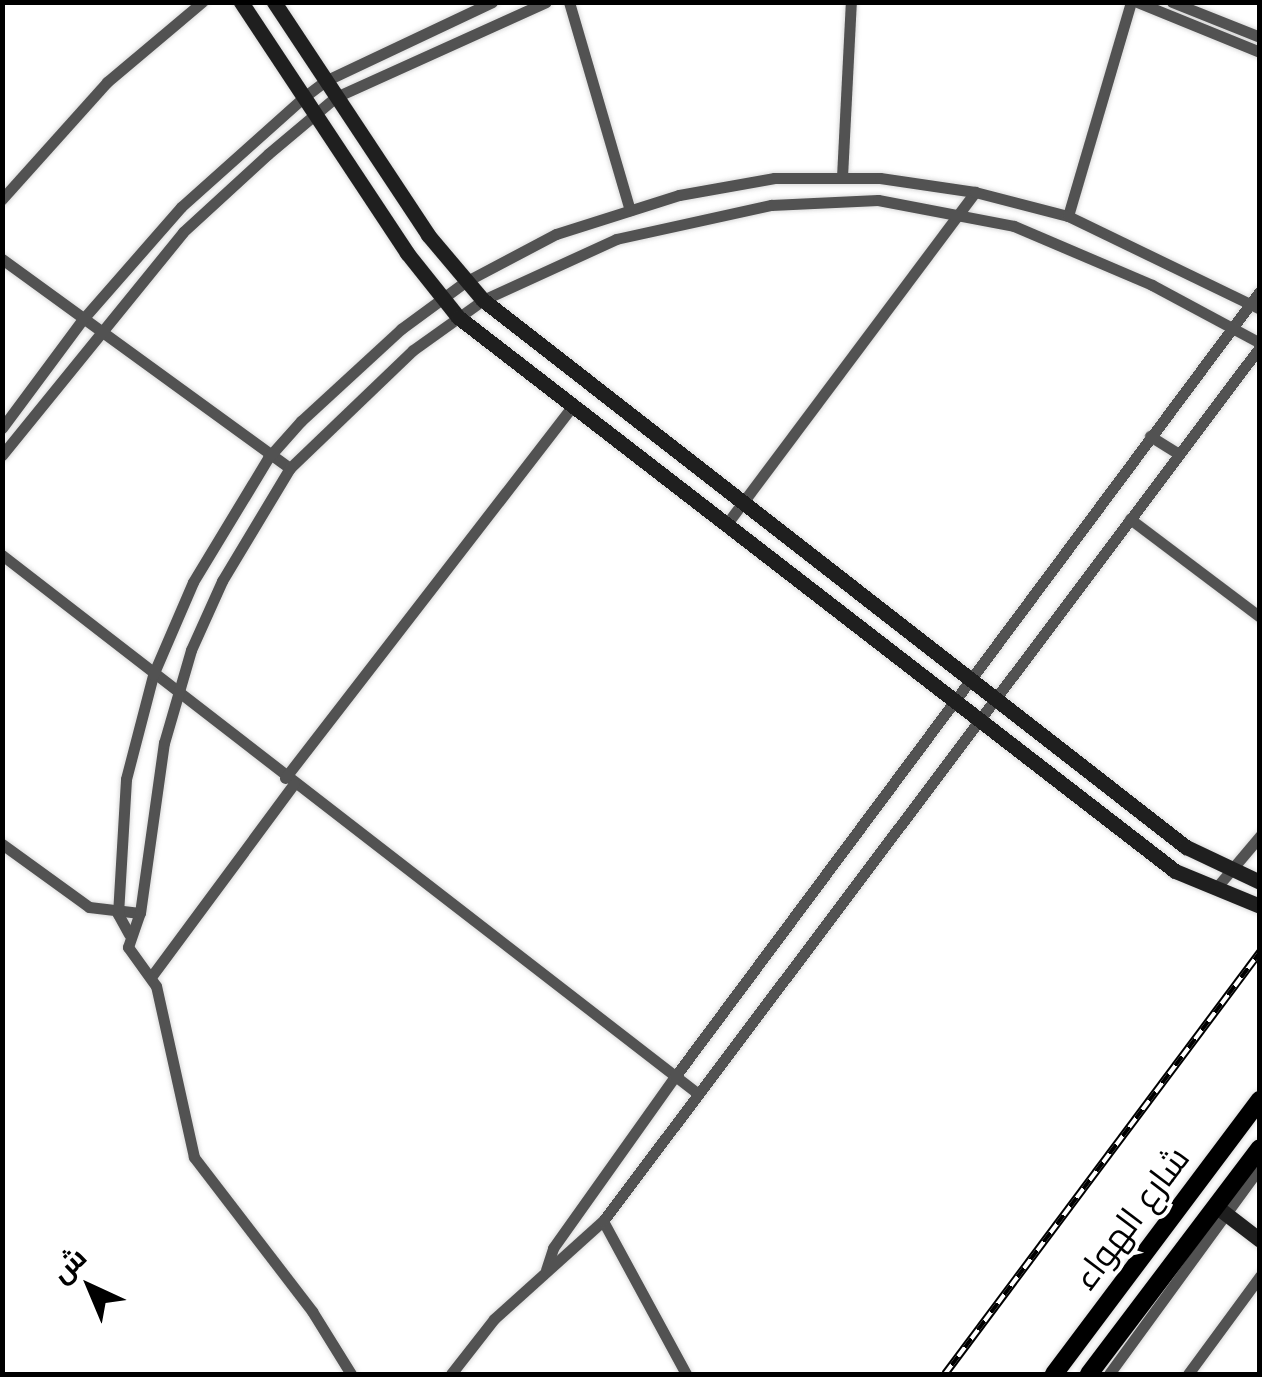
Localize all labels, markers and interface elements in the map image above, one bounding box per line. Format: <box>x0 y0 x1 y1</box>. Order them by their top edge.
street label: شارع الهواء <box>1064 1138 1198 1298</box>
north arrow <box>40 1237 140 1337</box>
text: ش <box>44 1241 93 1289</box>

